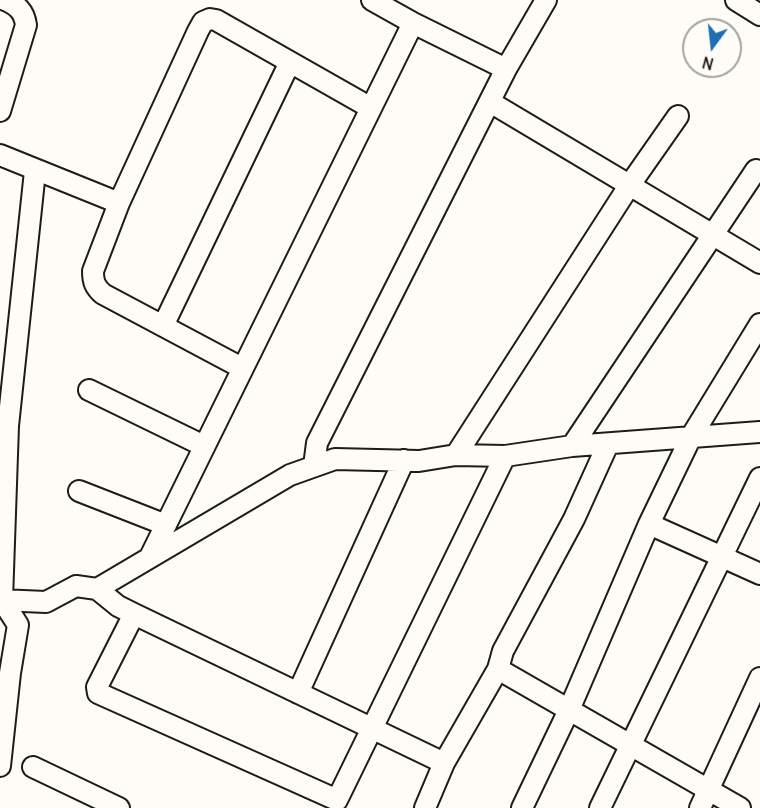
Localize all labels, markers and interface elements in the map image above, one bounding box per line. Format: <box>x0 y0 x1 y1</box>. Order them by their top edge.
north arrow <box>682 18 742 78</box>
text: N <box>700 52 716 75</box>

